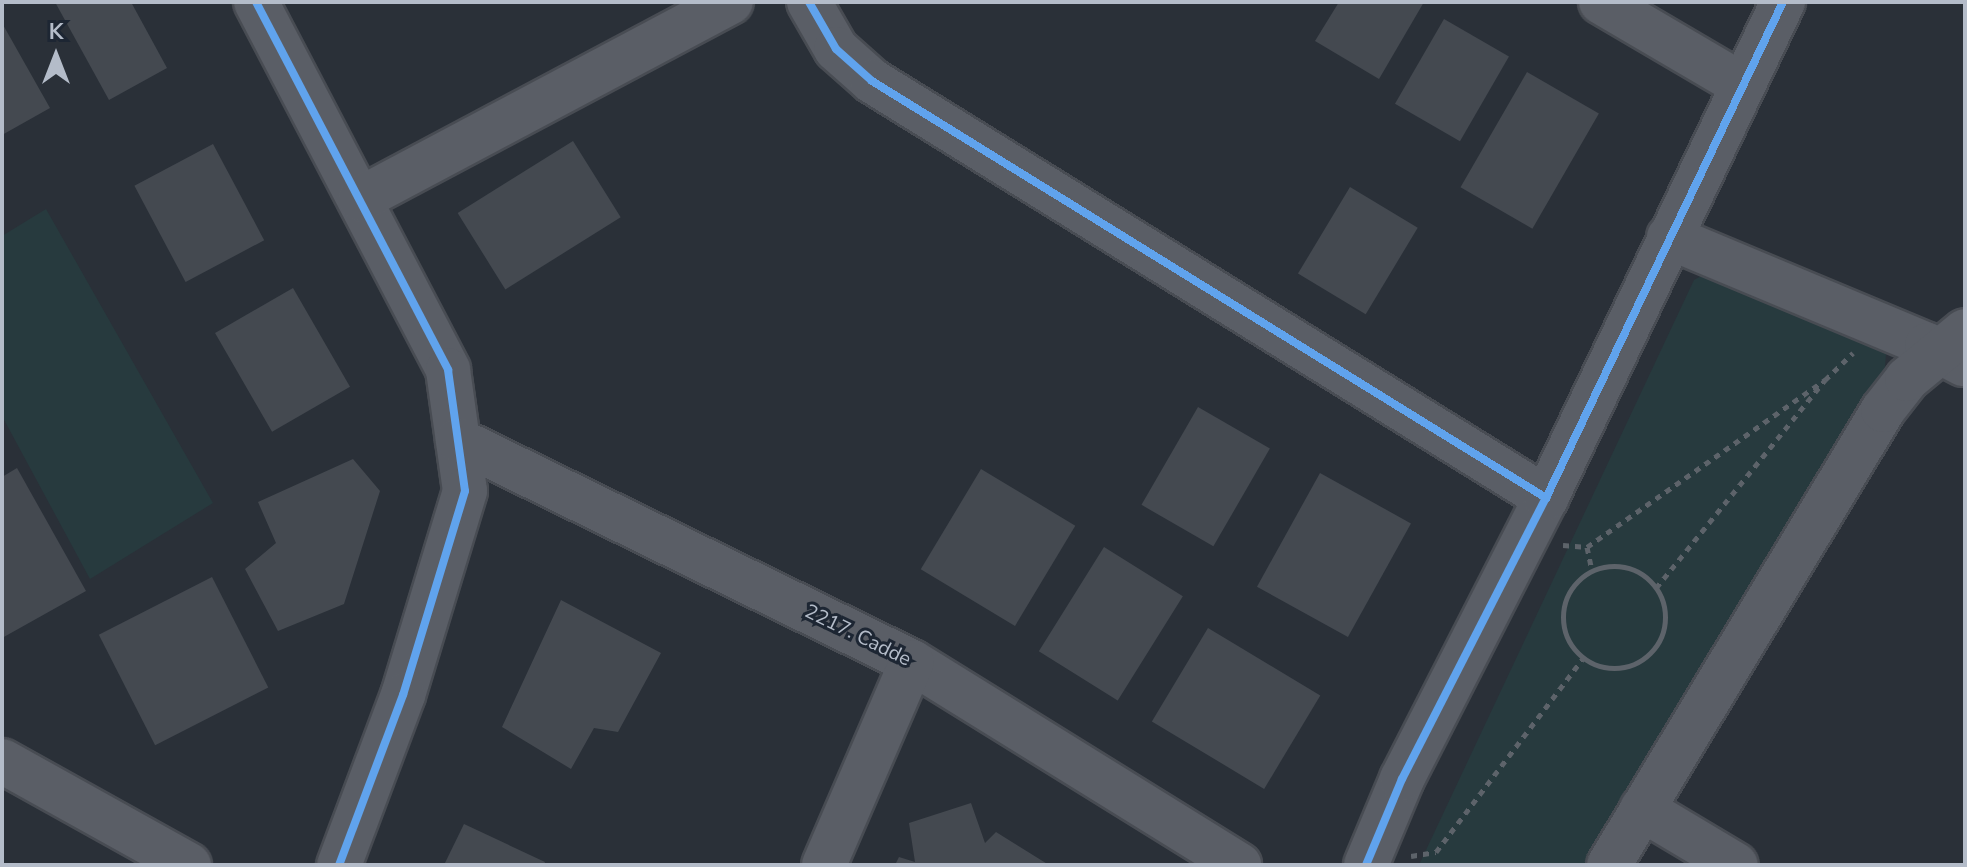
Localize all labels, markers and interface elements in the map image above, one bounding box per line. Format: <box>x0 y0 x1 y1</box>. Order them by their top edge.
north arrow <box>16 16 96 96</box>
text: K <box>49 17 63 47</box>
street label: 2217. Cadde <box>801 599 915 671</box>

